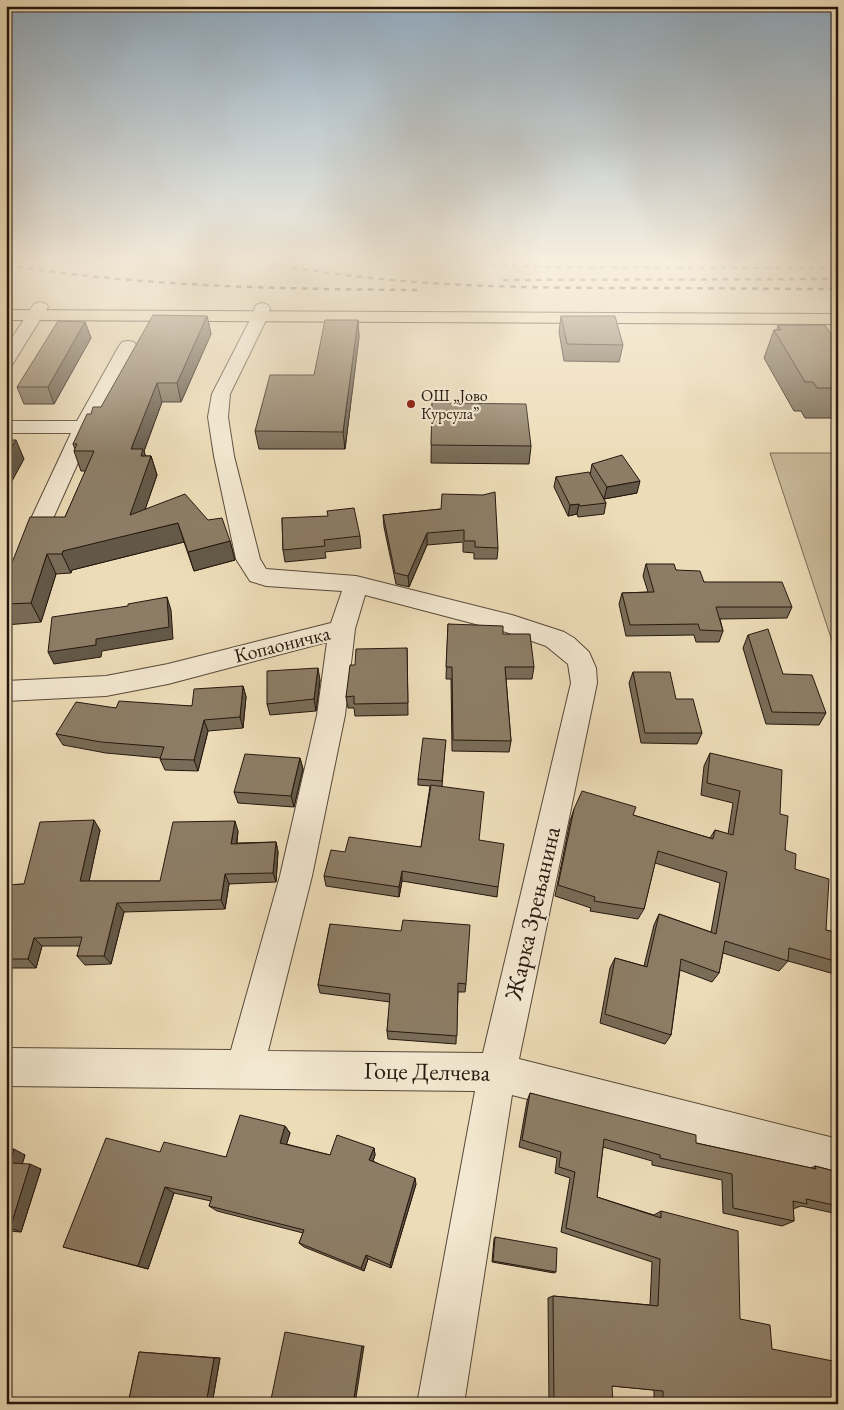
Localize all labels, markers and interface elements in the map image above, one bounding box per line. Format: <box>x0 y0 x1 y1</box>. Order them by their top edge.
place label: ОШ „Јово Курсула” <box>421 385 488 424</box>
marker: ОШ „Јово Курсула” <box>405 398 417 410</box>
street label: Копаоничка <box>231 620 333 668</box>
street label: Жарка Зрењанина <box>497 823 567 1004</box>
street label: Гоце Делчева <box>364 1054 491 1088</box>

